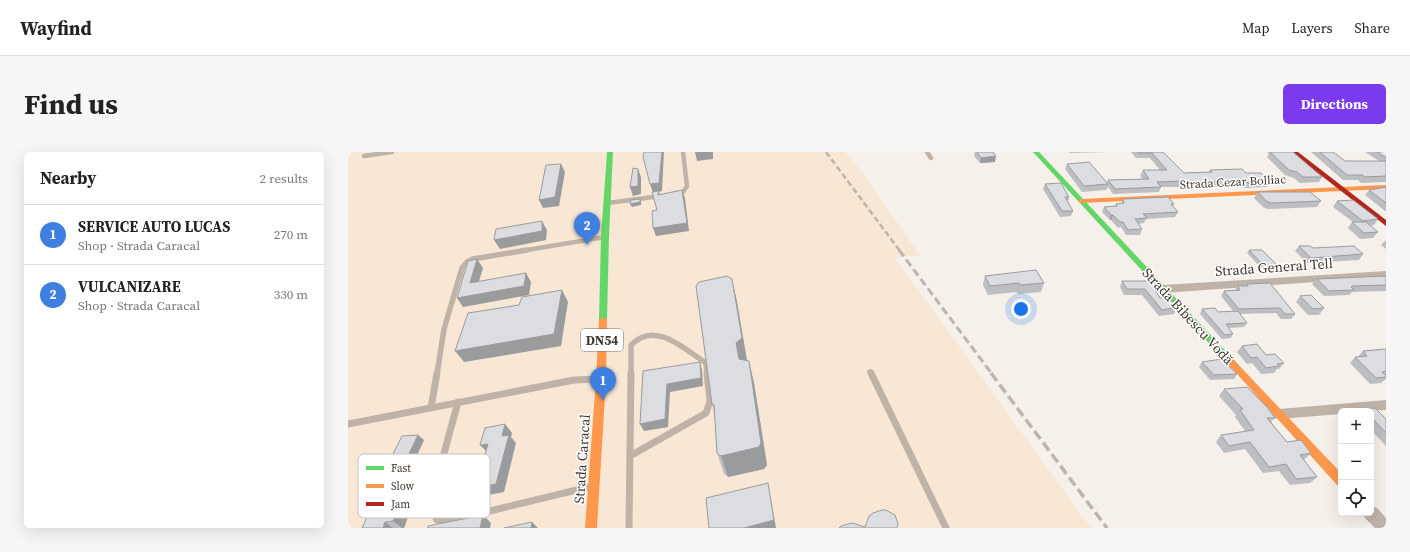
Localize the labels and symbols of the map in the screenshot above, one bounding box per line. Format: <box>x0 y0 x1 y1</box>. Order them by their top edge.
street label: Strada Cezar Bolliac <box>1179 171 1287 193</box>
pin: 2 <box>574 212 600 245</box>
street label: Strada General Tell <box>1215 253 1333 281</box>
street label: Strada Bibescu Vodă <box>1138 263 1239 369</box>
your location <box>1011 299 1031 319</box>
road number: DN54 <box>581 329 623 351</box>
pin: 1 <box>590 367 616 400</box>
street label: Strada Caracal <box>569 414 595 504</box>
legend <box>358 454 490 518</box>
text: Fast <box>391 461 411 476</box>
text: Slow <box>391 479 415 494</box>
text: Jam <box>390 497 410 512</box>

